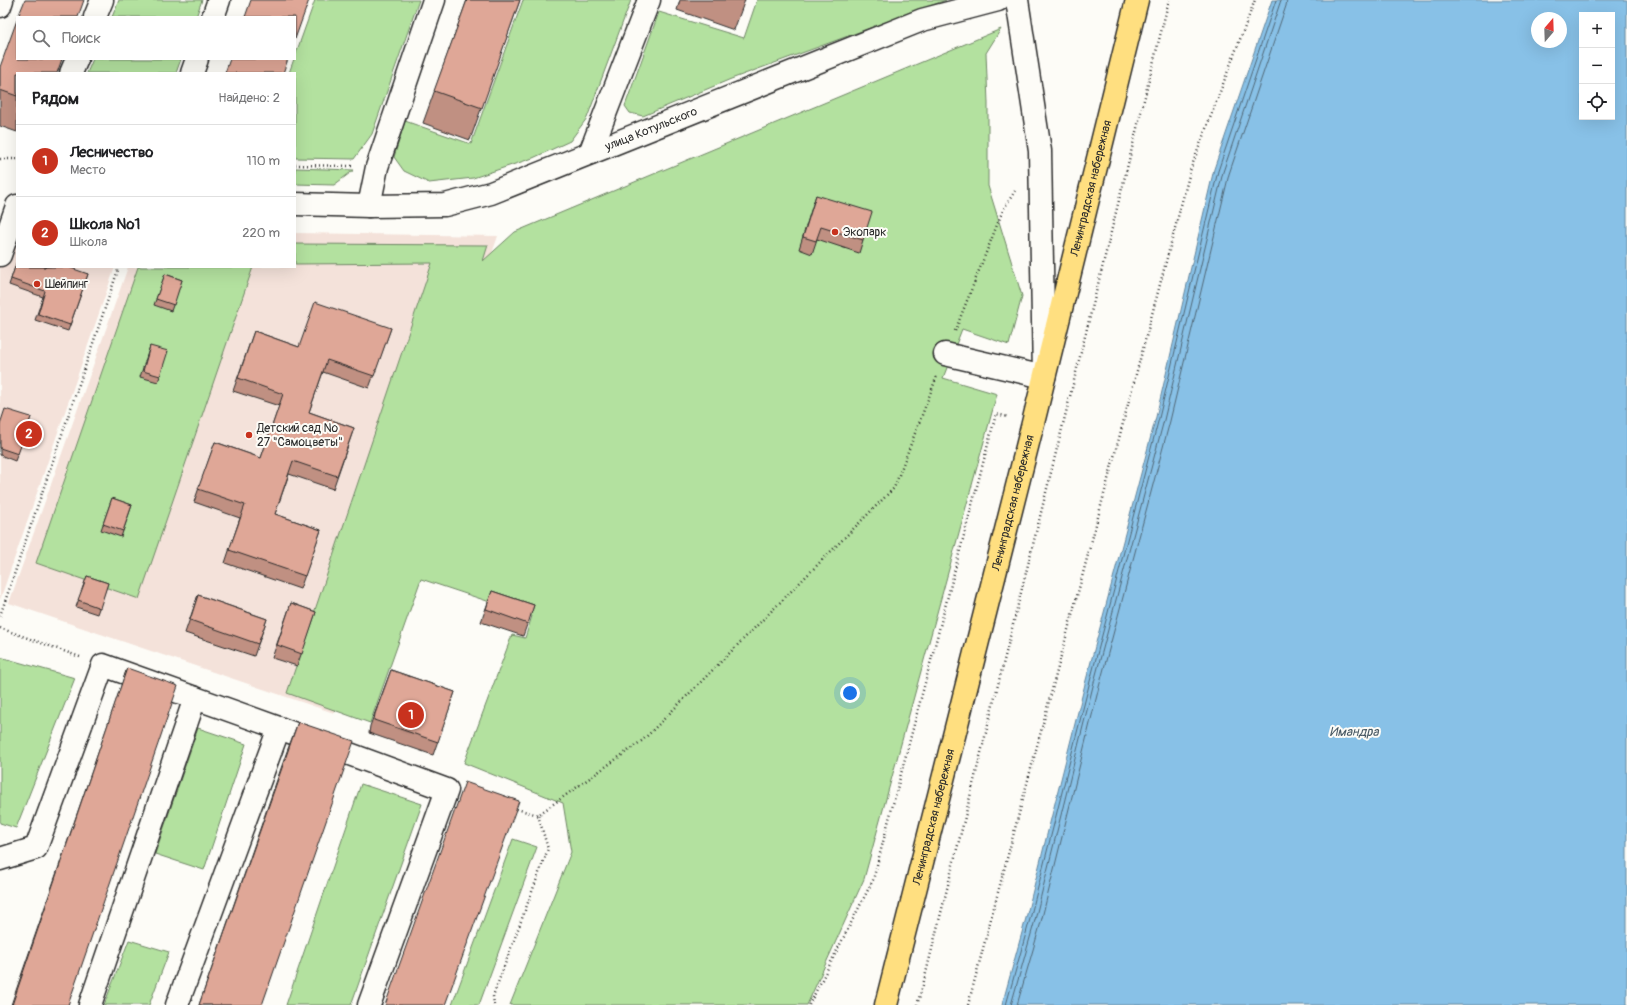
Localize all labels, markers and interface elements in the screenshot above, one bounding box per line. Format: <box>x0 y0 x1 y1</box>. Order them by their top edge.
north arrow <box>1531 12 1567 48</box>
map controls <box>1579 12 1615 120</box>
button: + <box>1579 12 1615 48</box>
search box <box>16 16 296 60</box>
icon: search <box>30 27 52 49</box>
text: Поиск <box>62 29 101 48</box>
button: − <box>1579 48 1615 84</box>
button: locate <box>1579 84 1615 120</box>
text: Рядом <box>32 88 79 109</box>
text: Найдено: 2 <box>218 90 280 106</box>
street label: улица Котульского <box>602 103 700 154</box>
street label: Ленинградская набережная <box>1067 118 1115 259</box>
text: Лесничество <box>70 143 153 162</box>
text: 1 <box>42 153 48 169</box>
text: 110 m <box>247 153 280 169</box>
text: Место <box>70 162 106 178</box>
text: Школа №1 <box>70 215 140 234</box>
text: 2 <box>41 225 49 241</box>
text: 220 m <box>242 225 280 241</box>
place label: Экопарк <box>843 225 886 240</box>
marker: Экопарк <box>830 227 840 237</box>
text: Школа <box>70 234 107 250</box>
place label: Шейпинг <box>45 277 88 292</box>
marker: Шейпинг <box>32 279 42 289</box>
pin: 2 <box>16 419 42 449</box>
place label: Детский сад № 27 "Самоцветы" <box>256 421 343 450</box>
marker: Детский сад № 27 "Самоцветы" <box>244 430 254 440</box>
street label: Ленинградская набережная <box>988 433 1037 573</box>
your location <box>840 683 860 703</box>
pin: 1 <box>398 700 424 730</box>
water label: Имандра <box>1330 724 1379 740</box>
street label: Ленинградская набережная <box>909 747 958 887</box>

